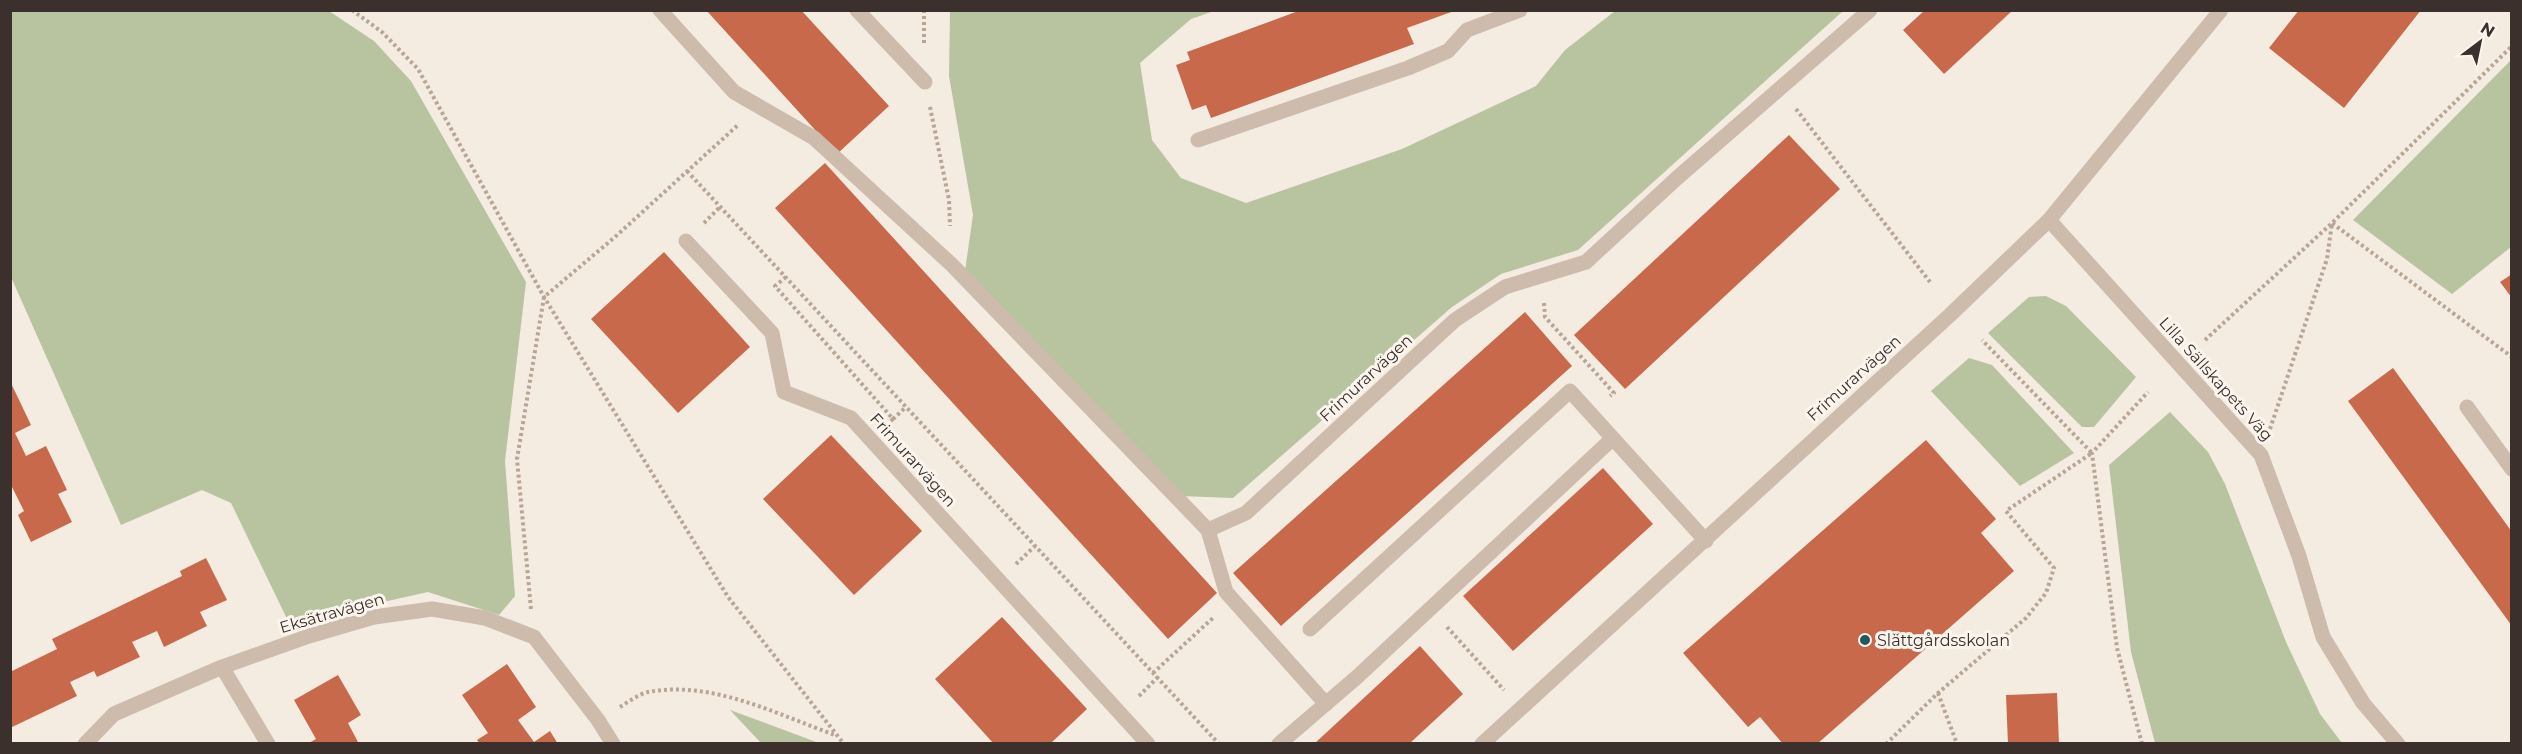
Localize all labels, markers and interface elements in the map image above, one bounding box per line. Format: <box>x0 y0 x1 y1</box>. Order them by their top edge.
north arrow <box>2450 12 2510 72</box>
text: N <box>2477 18 2498 41</box>
street label: Lilla Sällskapets Väg <box>2155 313 2277 445</box>
street label: Frimurarvägen <box>1316 330 1416 426</box>
street label: Frimurarvägen <box>1803 331 1905 425</box>
street label: Frimurarvägen <box>866 409 960 511</box>
street label: Eksätravägen <box>277 589 387 637</box>
place label: Slättgårdsskolan <box>1877 631 2010 650</box>
marker: Slättgårdsskolan <box>1858 633 1872 647</box>

